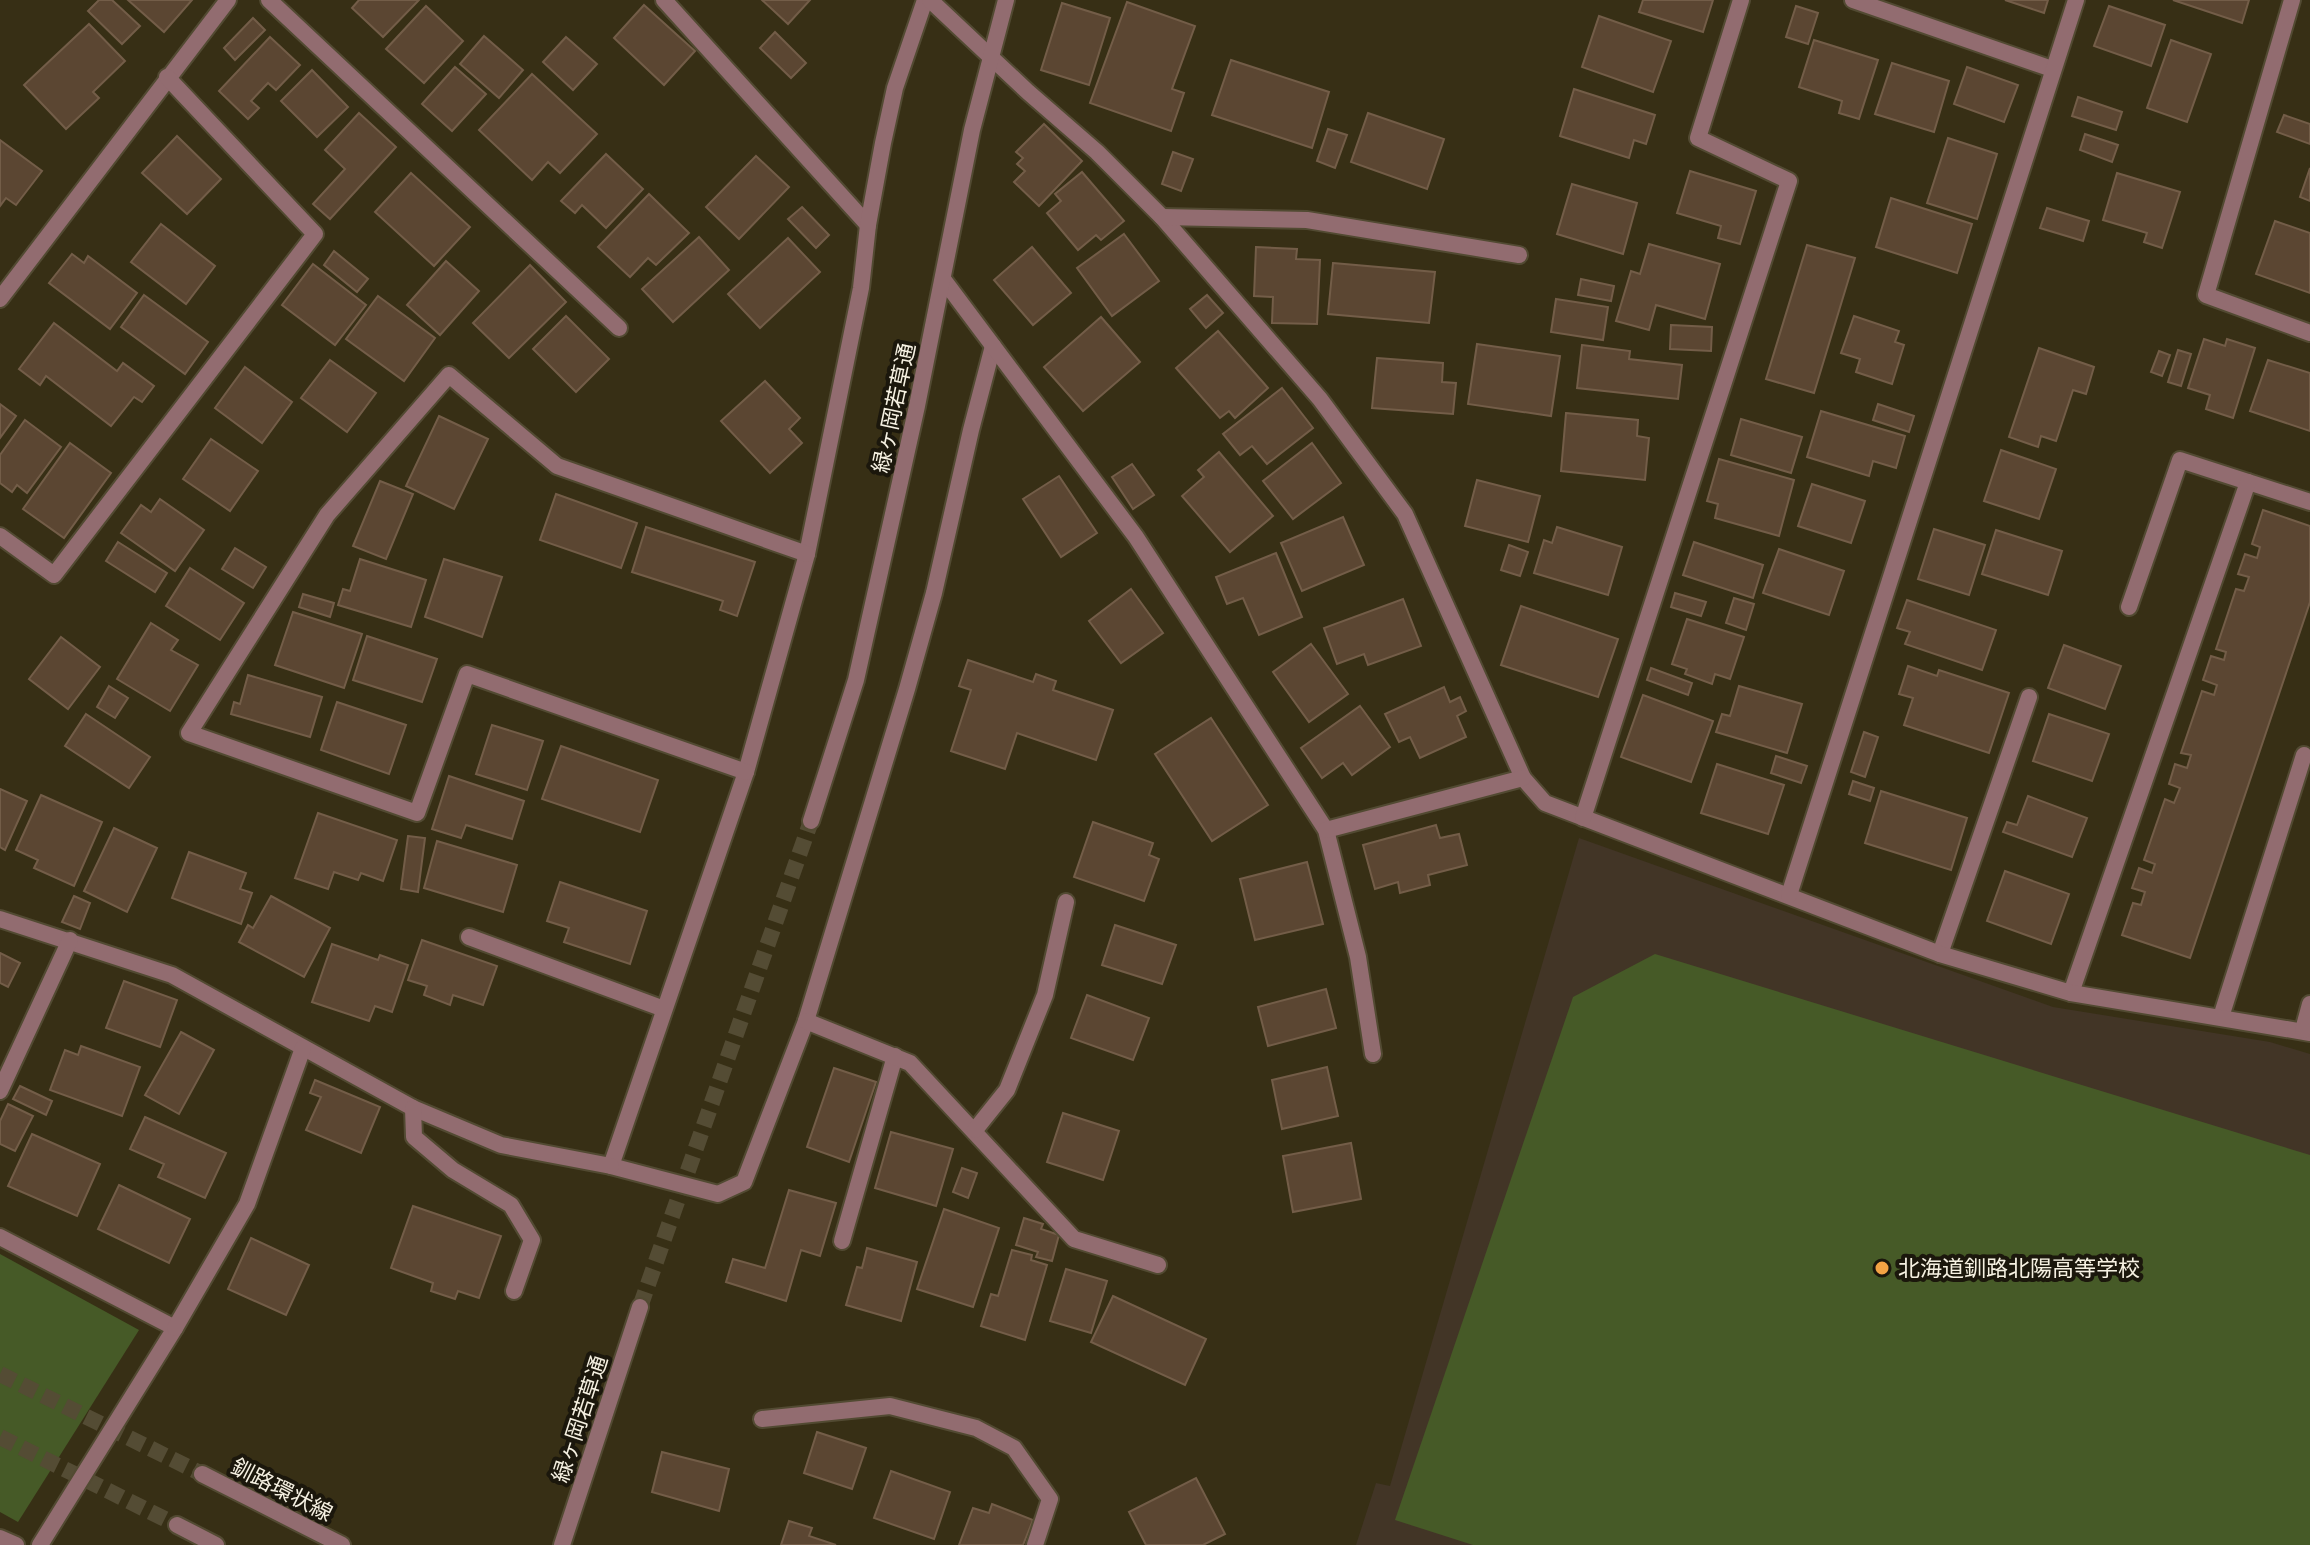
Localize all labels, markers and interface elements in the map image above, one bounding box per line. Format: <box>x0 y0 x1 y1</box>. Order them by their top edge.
street label: 緑ヶ岡若草通 <box>868 341 920 475</box>
place label: 北海道釧路北陽高等学校 <box>1898 1256 2140 1281</box>
marker: 北海道釧路北陽高等学校 <box>1873 1259 1891 1277</box>
street label: 緑ヶ岡若草通 <box>548 1352 612 1486</box>
street label: 釧路環状線 <box>227 1454 337 1526</box>

